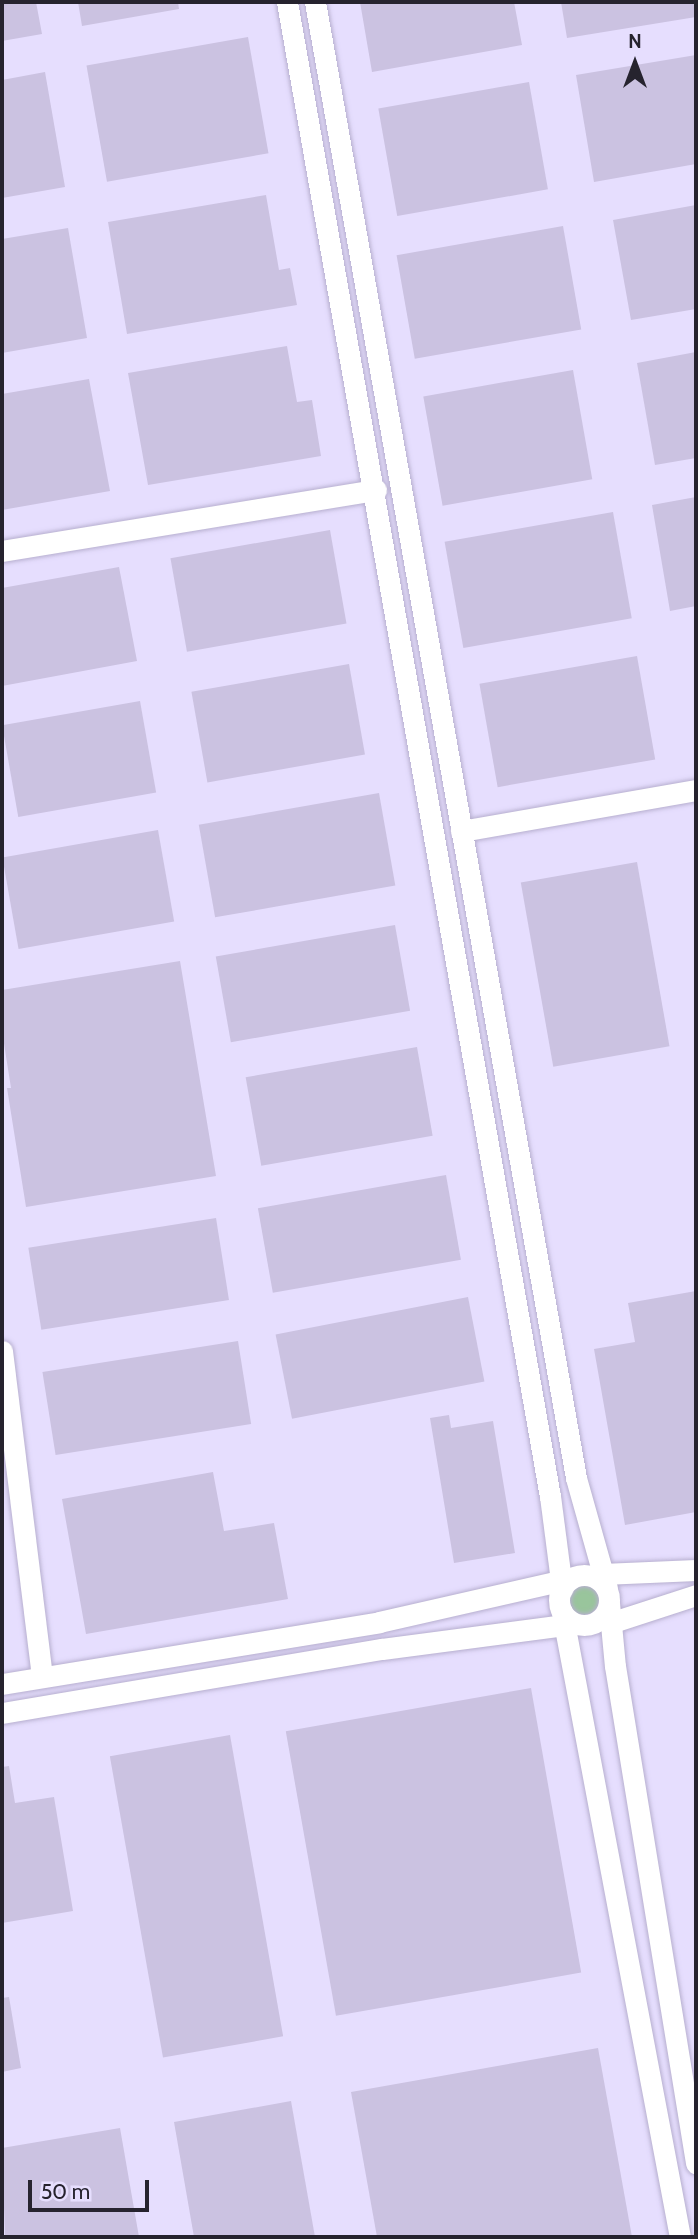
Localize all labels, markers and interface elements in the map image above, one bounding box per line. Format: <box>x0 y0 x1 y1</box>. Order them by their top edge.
north arrow <box>600 28 670 98</box>
text: N <box>628 30 642 53</box>
scale bar <box>32 2166 152 2210</box>
text: 50 m <box>41 2179 90 2204</box>

